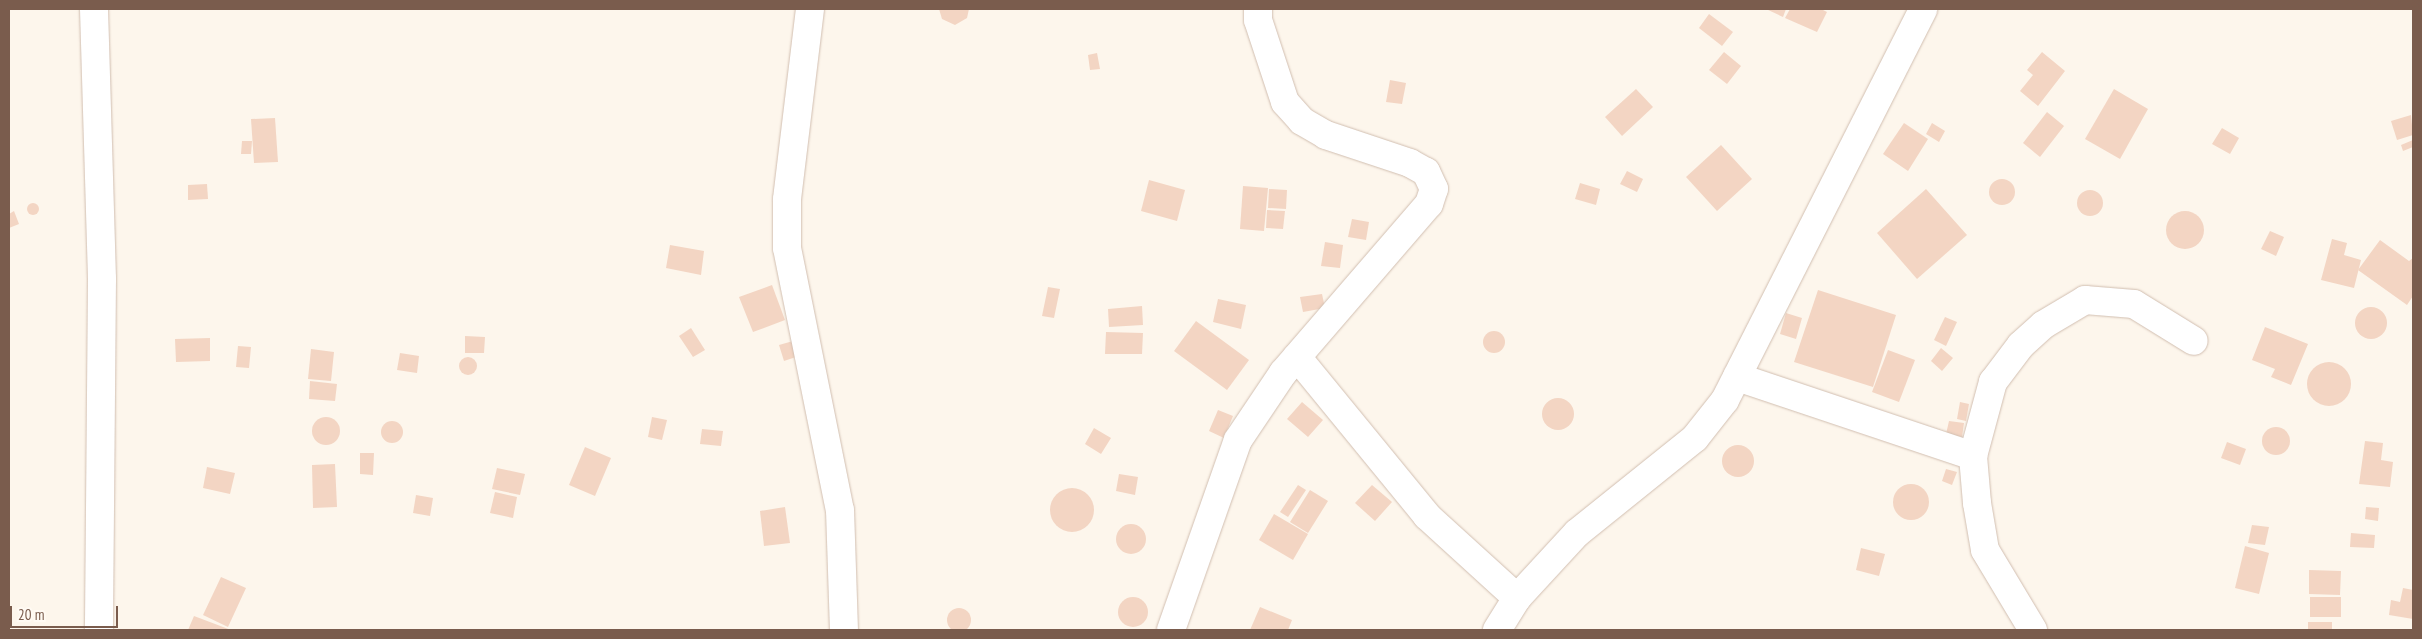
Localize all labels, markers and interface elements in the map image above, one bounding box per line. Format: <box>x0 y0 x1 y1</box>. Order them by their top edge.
scale bar <box>12 596 120 628</box>
text: 20 m <box>18 605 44 624</box>

